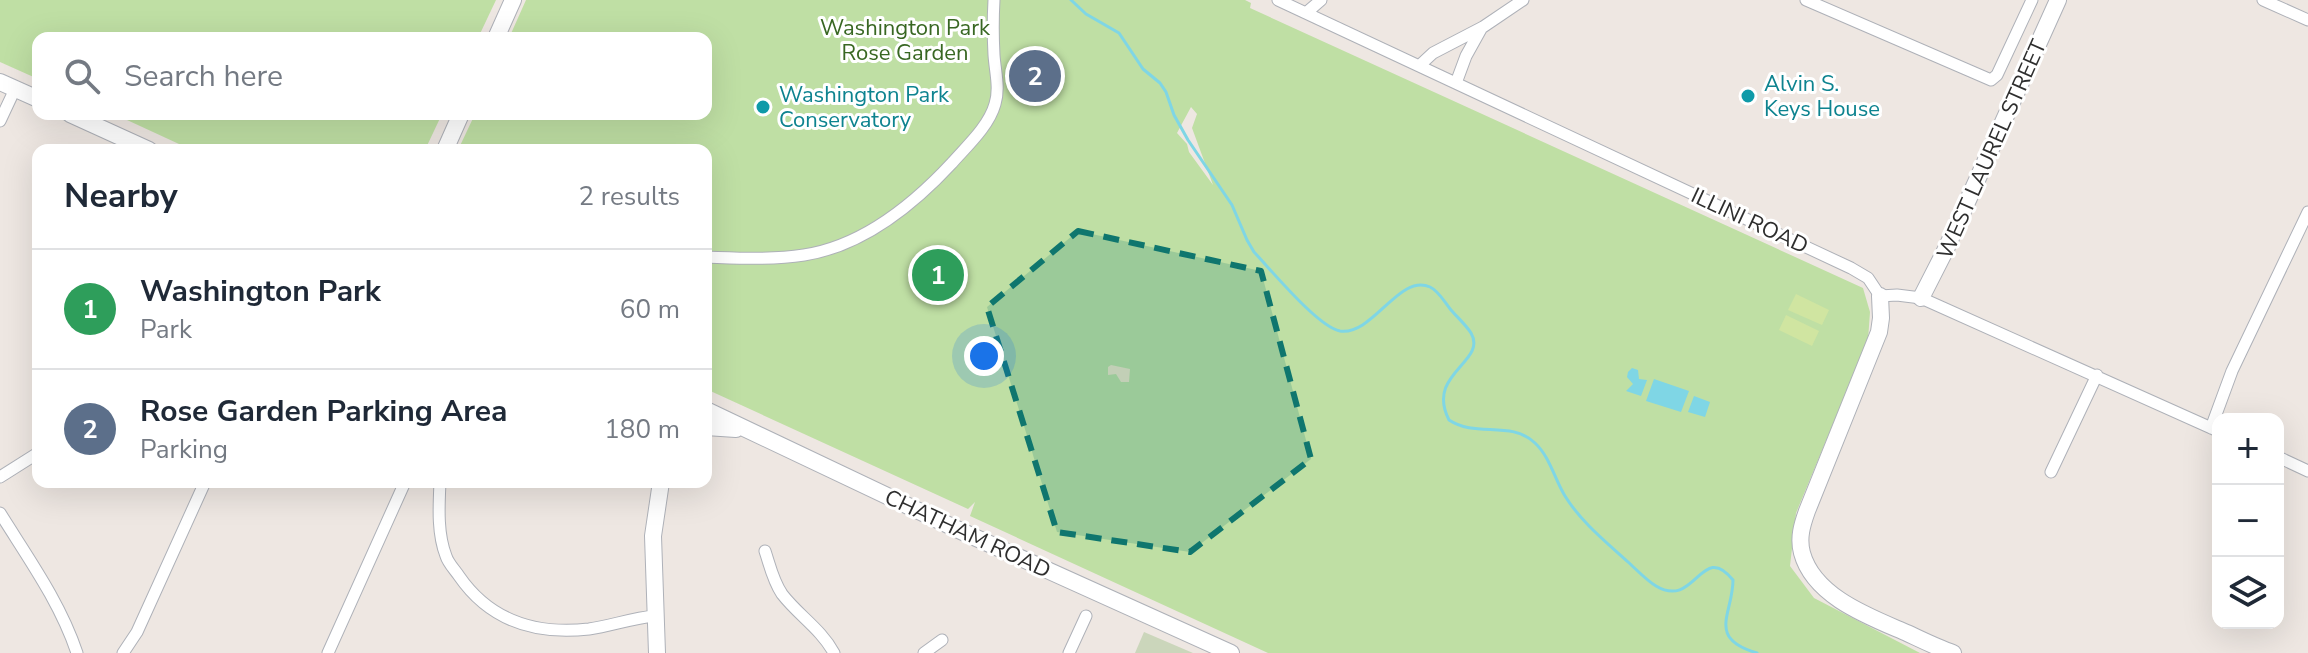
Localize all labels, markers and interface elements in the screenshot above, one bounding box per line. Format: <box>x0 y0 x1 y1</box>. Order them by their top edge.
park label: Washington Park Rose Garden <box>820 13 991 68</box>
search box <box>32 32 712 120</box>
street label: WEST LAUREL STREET <box>1930 34 2054 264</box>
pin: 2 <box>1009 46 1061 106</box>
icon: search <box>60 54 104 98</box>
text: Search here <box>124 56 283 97</box>
place label: Alvin S. Keys House <box>1764 69 1880 124</box>
place label: Washington Park Conservatory <box>779 80 950 135</box>
marker: Alvin S. Keys House <box>1739 87 1757 105</box>
marker: Washington Park Conservatory <box>754 98 772 116</box>
text: Nearby <box>64 173 178 219</box>
text: 2 results <box>579 179 680 214</box>
street label: ILLINI ROAD <box>1686 181 1813 261</box>
pin: 1 <box>912 245 964 305</box>
text: Washington Park <box>140 271 381 312</box>
text: 1 <box>82 292 98 327</box>
text: 60 m <box>620 292 680 327</box>
text: Park <box>140 312 192 347</box>
your location <box>964 336 1004 376</box>
text: Rose Garden Parking Area <box>140 391 507 432</box>
text: 2 <box>82 412 98 447</box>
text: 180 m <box>604 412 680 447</box>
map controls <box>2212 413 2284 629</box>
button: + <box>2212 413 2284 485</box>
text: Parking <box>140 432 228 467</box>
street label: CHATHAM ROAD <box>880 482 1055 586</box>
button: − <box>2212 485 2284 557</box>
button: layers <box>2212 557 2284 629</box>

